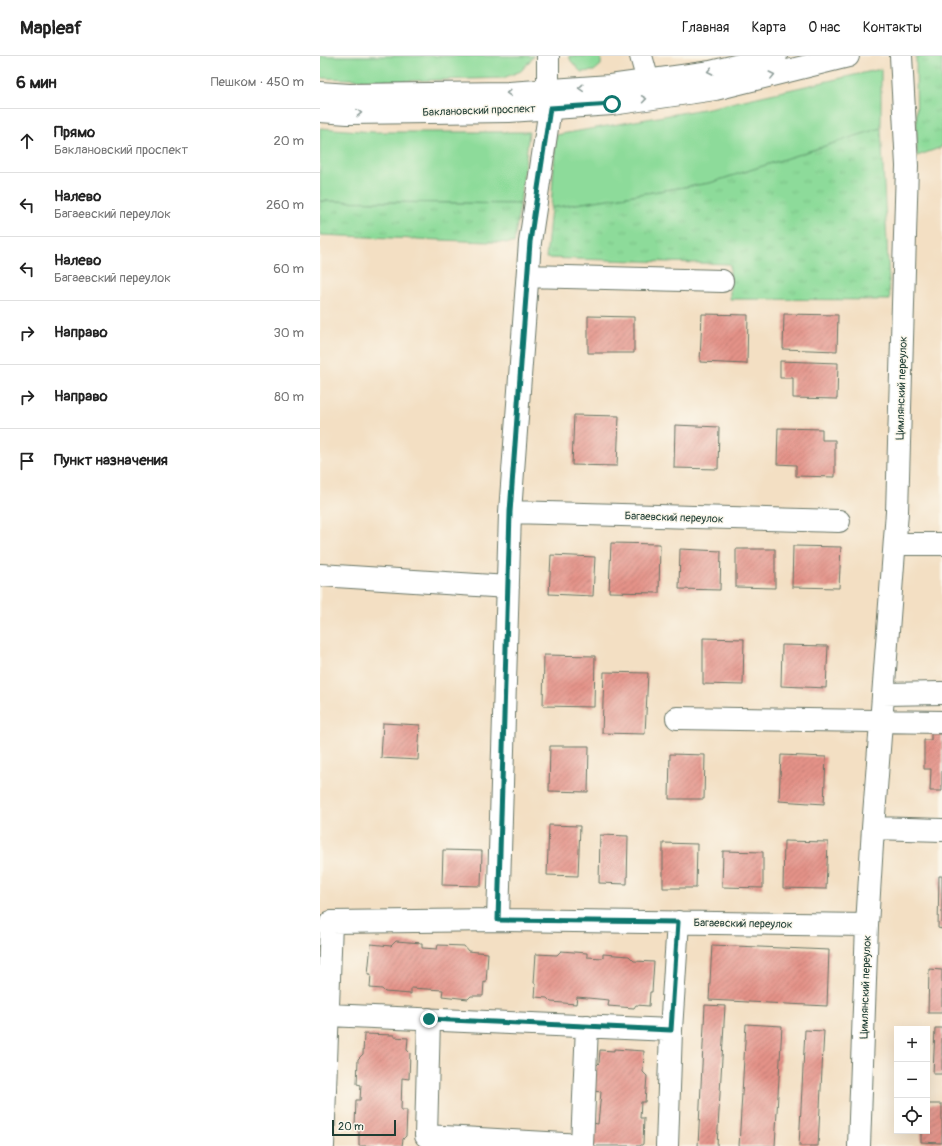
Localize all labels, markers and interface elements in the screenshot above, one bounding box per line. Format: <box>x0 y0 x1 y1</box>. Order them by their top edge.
text: Mapleaf <box>20 16 82 40</box>
text: Главная <box>682 19 729 36</box>
text: Карта <box>751 19 786 36</box>
text: О нас <box>808 19 841 36</box>
text: Контакты <box>863 19 922 36</box>
one-way arrow <box>707 67 713 75</box>
text: 6 мин <box>16 72 57 93</box>
one-way arrow <box>769 72 775 80</box>
text: Пешком · 450 m <box>211 74 304 90</box>
one-way arrow <box>578 83 584 92</box>
one-way arrow <box>506 88 512 97</box>
route start <box>603 95 621 113</box>
one-way arrow <box>641 95 647 104</box>
street label: Баклановский проспект <box>422 102 536 119</box>
one-way arrow <box>356 109 362 117</box>
text: Прямо <box>54 123 95 142</box>
icon: ahead <box>16 130 38 152</box>
text: 20 m <box>273 133 304 149</box>
text: Баклановский проспект <box>54 142 188 158</box>
text: Налево <box>54 187 101 206</box>
icon: left <box>16 194 38 216</box>
text: 260 m <box>266 197 304 213</box>
text: Багаевский переулок <box>54 206 171 222</box>
text: Налево <box>54 251 101 270</box>
icon: left <box>16 258 38 280</box>
text: 60 m <box>273 261 304 277</box>
text: Багаевский переулок <box>54 270 171 286</box>
icon: right <box>16 322 38 344</box>
text: Направо <box>54 323 108 342</box>
text: 30 m <box>274 325 304 341</box>
street label: Цимлянский переулок <box>893 336 910 440</box>
icon: right <box>16 386 38 408</box>
text: Направо <box>54 387 108 406</box>
text: 80 m <box>274 389 304 405</box>
icon: arrive <box>16 450 38 472</box>
text: Пункт назначения <box>54 451 168 470</box>
street label: Багаевский переулок <box>624 509 724 526</box>
street label: Багаевский переулок <box>693 916 793 931</box>
street label: Цимлянский переулок <box>857 935 874 1039</box>
route end <box>420 1010 438 1028</box>
map controls <box>894 1026 930 1134</box>
button: + <box>894 1026 930 1062</box>
button: − <box>894 1062 930 1098</box>
button: locate <box>894 1098 930 1134</box>
scale bar <box>332 1118 396 1137</box>
text: 20 m <box>338 1120 364 1133</box>

